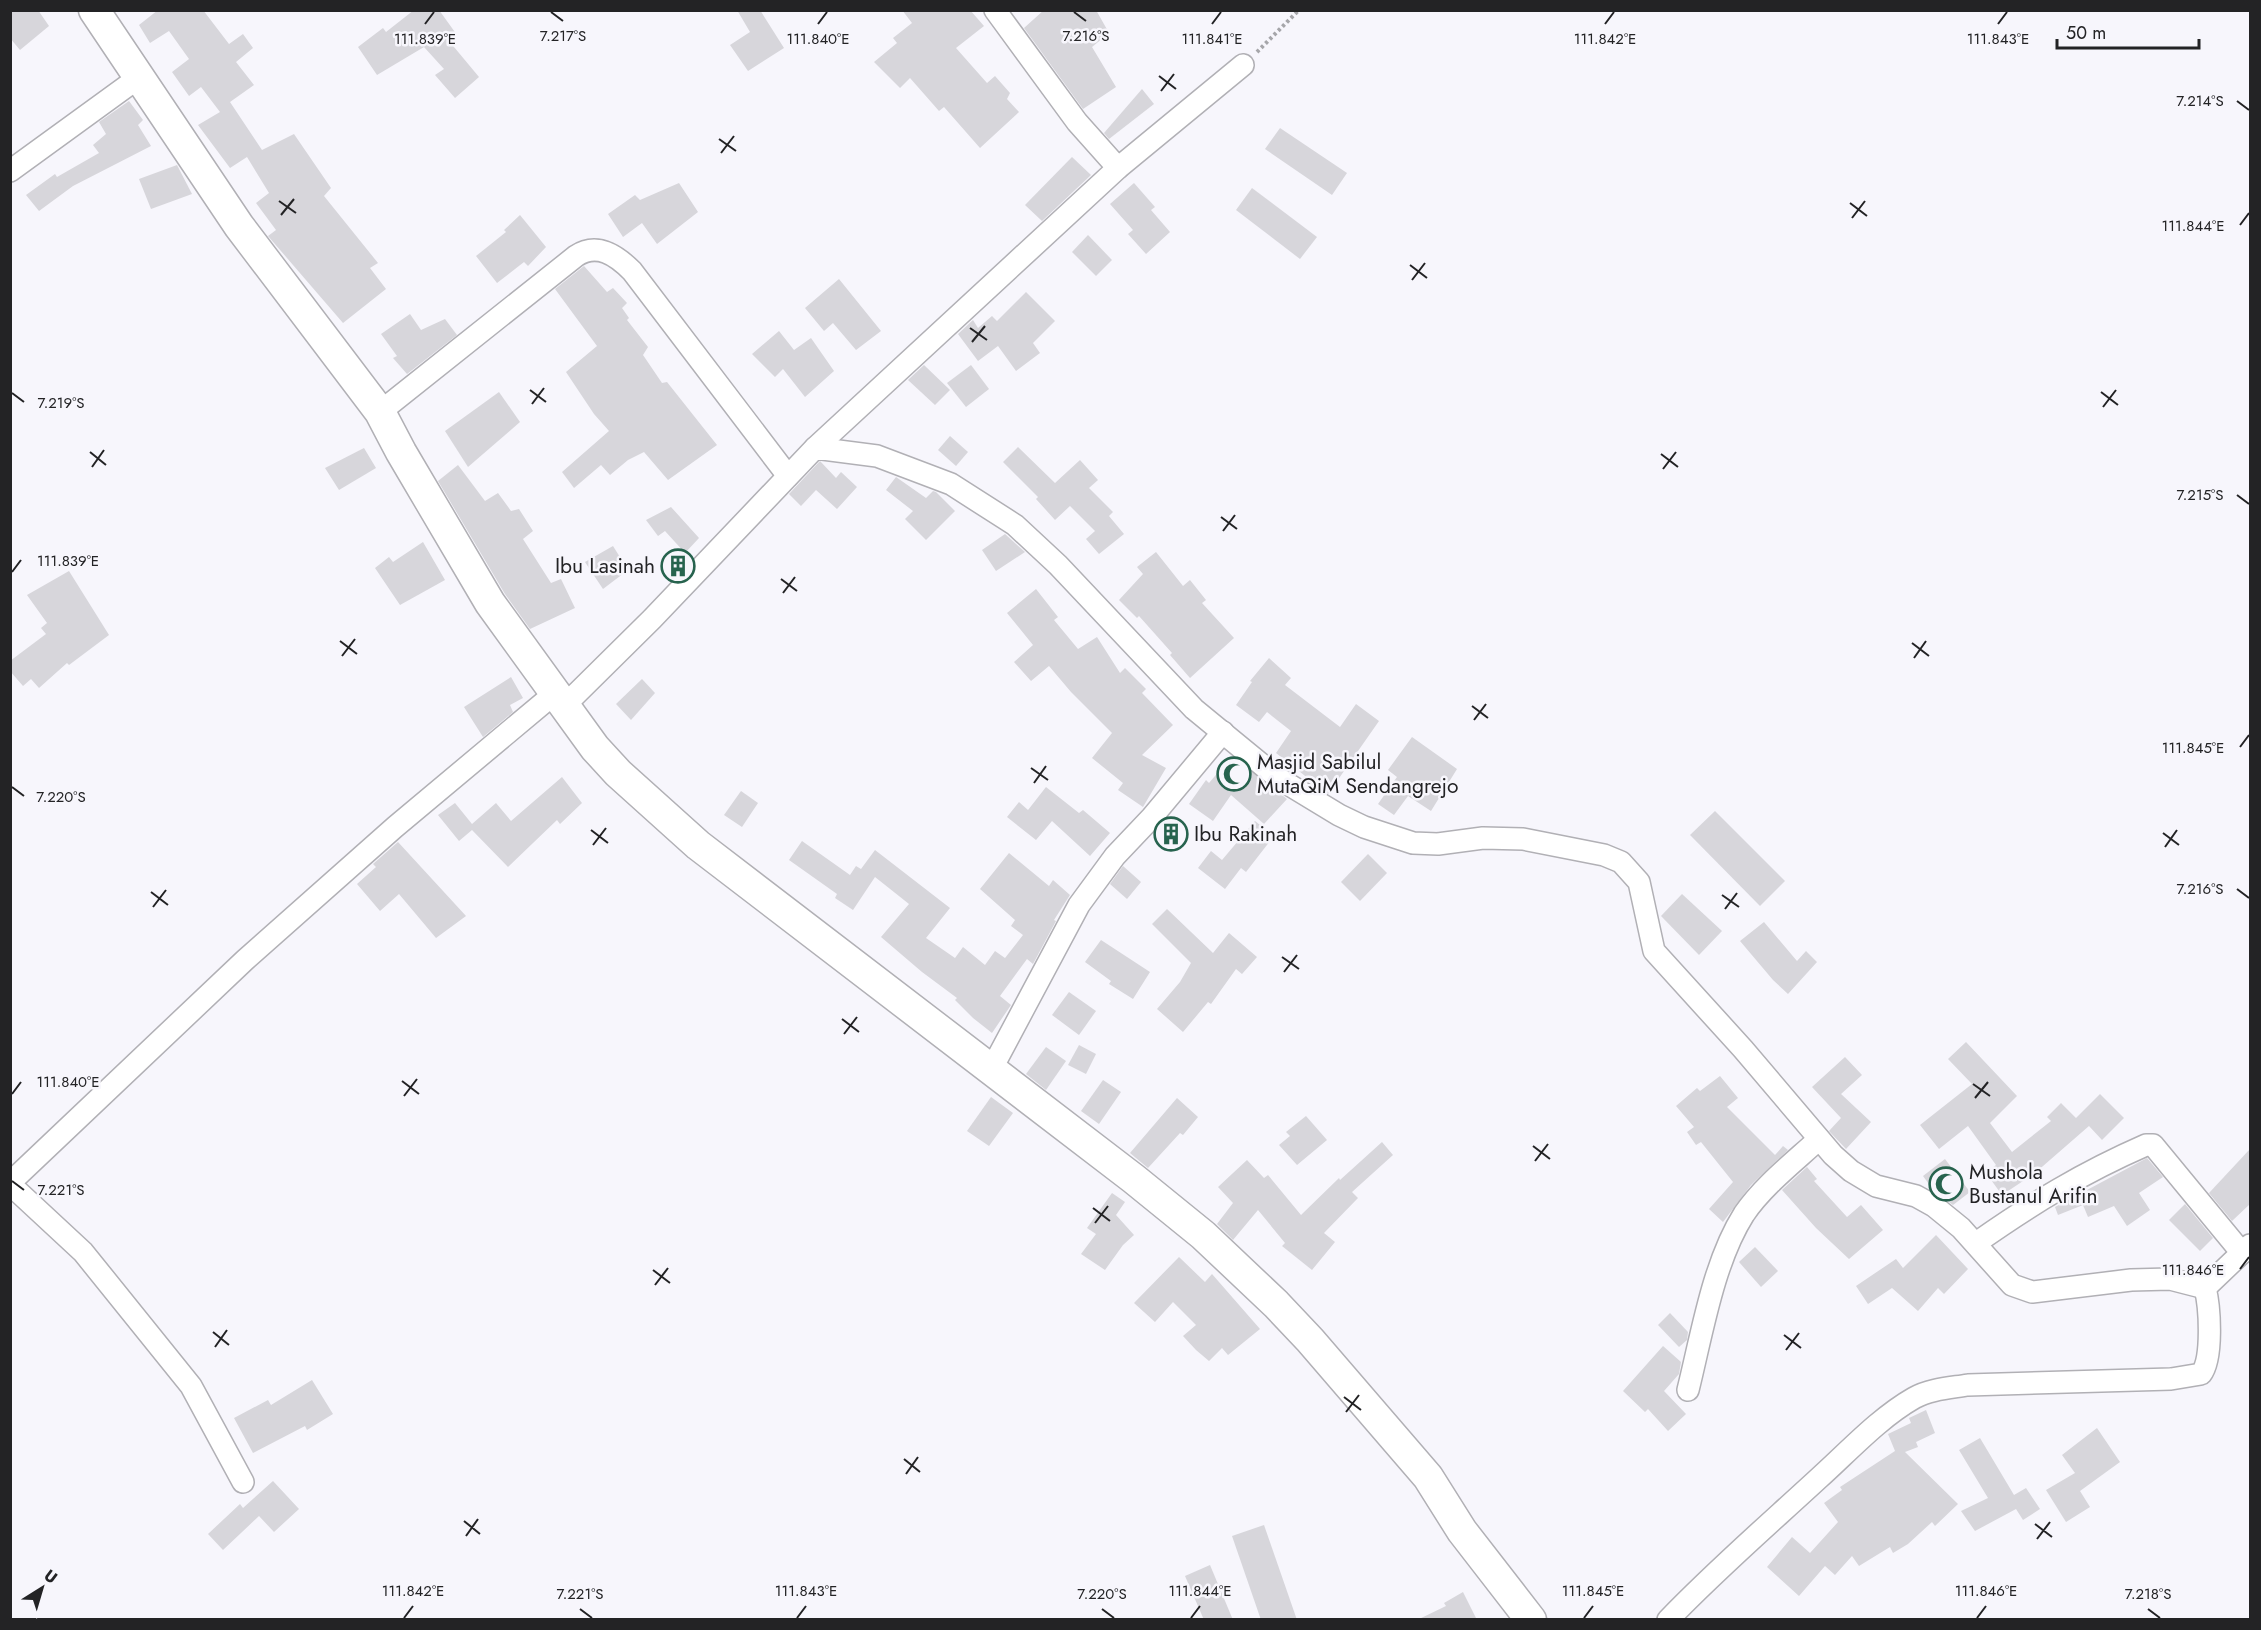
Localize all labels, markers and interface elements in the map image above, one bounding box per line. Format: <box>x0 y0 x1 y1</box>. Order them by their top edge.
scale bar <box>2057 12 2200 50</box>
text: 50 m <box>2066 20 2106 46</box>
text: 7.217°S <box>540 25 586 47</box>
text: 7.216°S <box>1062 25 1110 47</box>
text: 111.839°E <box>394 28 456 50</box>
text: 111.840°E <box>786 28 850 50</box>
text: 111.841°E <box>1182 28 1242 50</box>
text: 111.842°E <box>1574 28 1636 50</box>
text: 111.843°E <box>1967 28 2029 50</box>
text: 7.214°S <box>2176 90 2224 112</box>
text: 111.844°E <box>2162 215 2224 237</box>
text: 7.219°S <box>37 392 85 414</box>
text: 7.215°S <box>2176 484 2224 506</box>
building icon: Ibu Lasinah <box>660 548 696 584</box>
text: 111.839°E <box>37 550 99 572</box>
place label: Ibu Lasinah <box>555 551 655 581</box>
text: 111.845°E <box>2162 737 2224 759</box>
place label: Masjid Sabilul MutaQiM Sendangrejo <box>1257 747 1458 801</box>
mosque icon: Masjid Sabilul MutaQiM Sendangrejo <box>1216 756 1252 792</box>
text: 7.220°S <box>36 786 86 808</box>
building icon: Ibu Rakinah <box>1153 816 1189 852</box>
place label: Ibu Rakinah <box>1194 819 1297 849</box>
text: 7.216°S <box>2176 878 2224 900</box>
text: 111.840°E <box>36 1071 100 1093</box>
place label: Mushola Bustanul Arifin <box>1969 1157 2098 1211</box>
mosque icon: Mushola Bustanul Arifin <box>1928 1166 1964 1202</box>
text: 7.221°S <box>37 1179 85 1201</box>
text: 111.846°E <box>2162 1259 2224 1281</box>
north arrow <box>12 1558 72 1618</box>
text: U <box>39 1564 62 1589</box>
text: 111.842°E <box>382 1580 444 1602</box>
text: 111.843°E <box>775 1580 837 1602</box>
text: 111.844°E <box>1169 1580 1231 1602</box>
text: 111.845°E <box>1562 1580 1624 1602</box>
text: 111.846°E <box>1955 1580 2017 1602</box>
text: 7.221°S <box>556 1583 604 1605</box>
text: 7.220°S <box>1077 1583 1127 1605</box>
text: 7.218°S <box>2125 1583 2171 1605</box>

